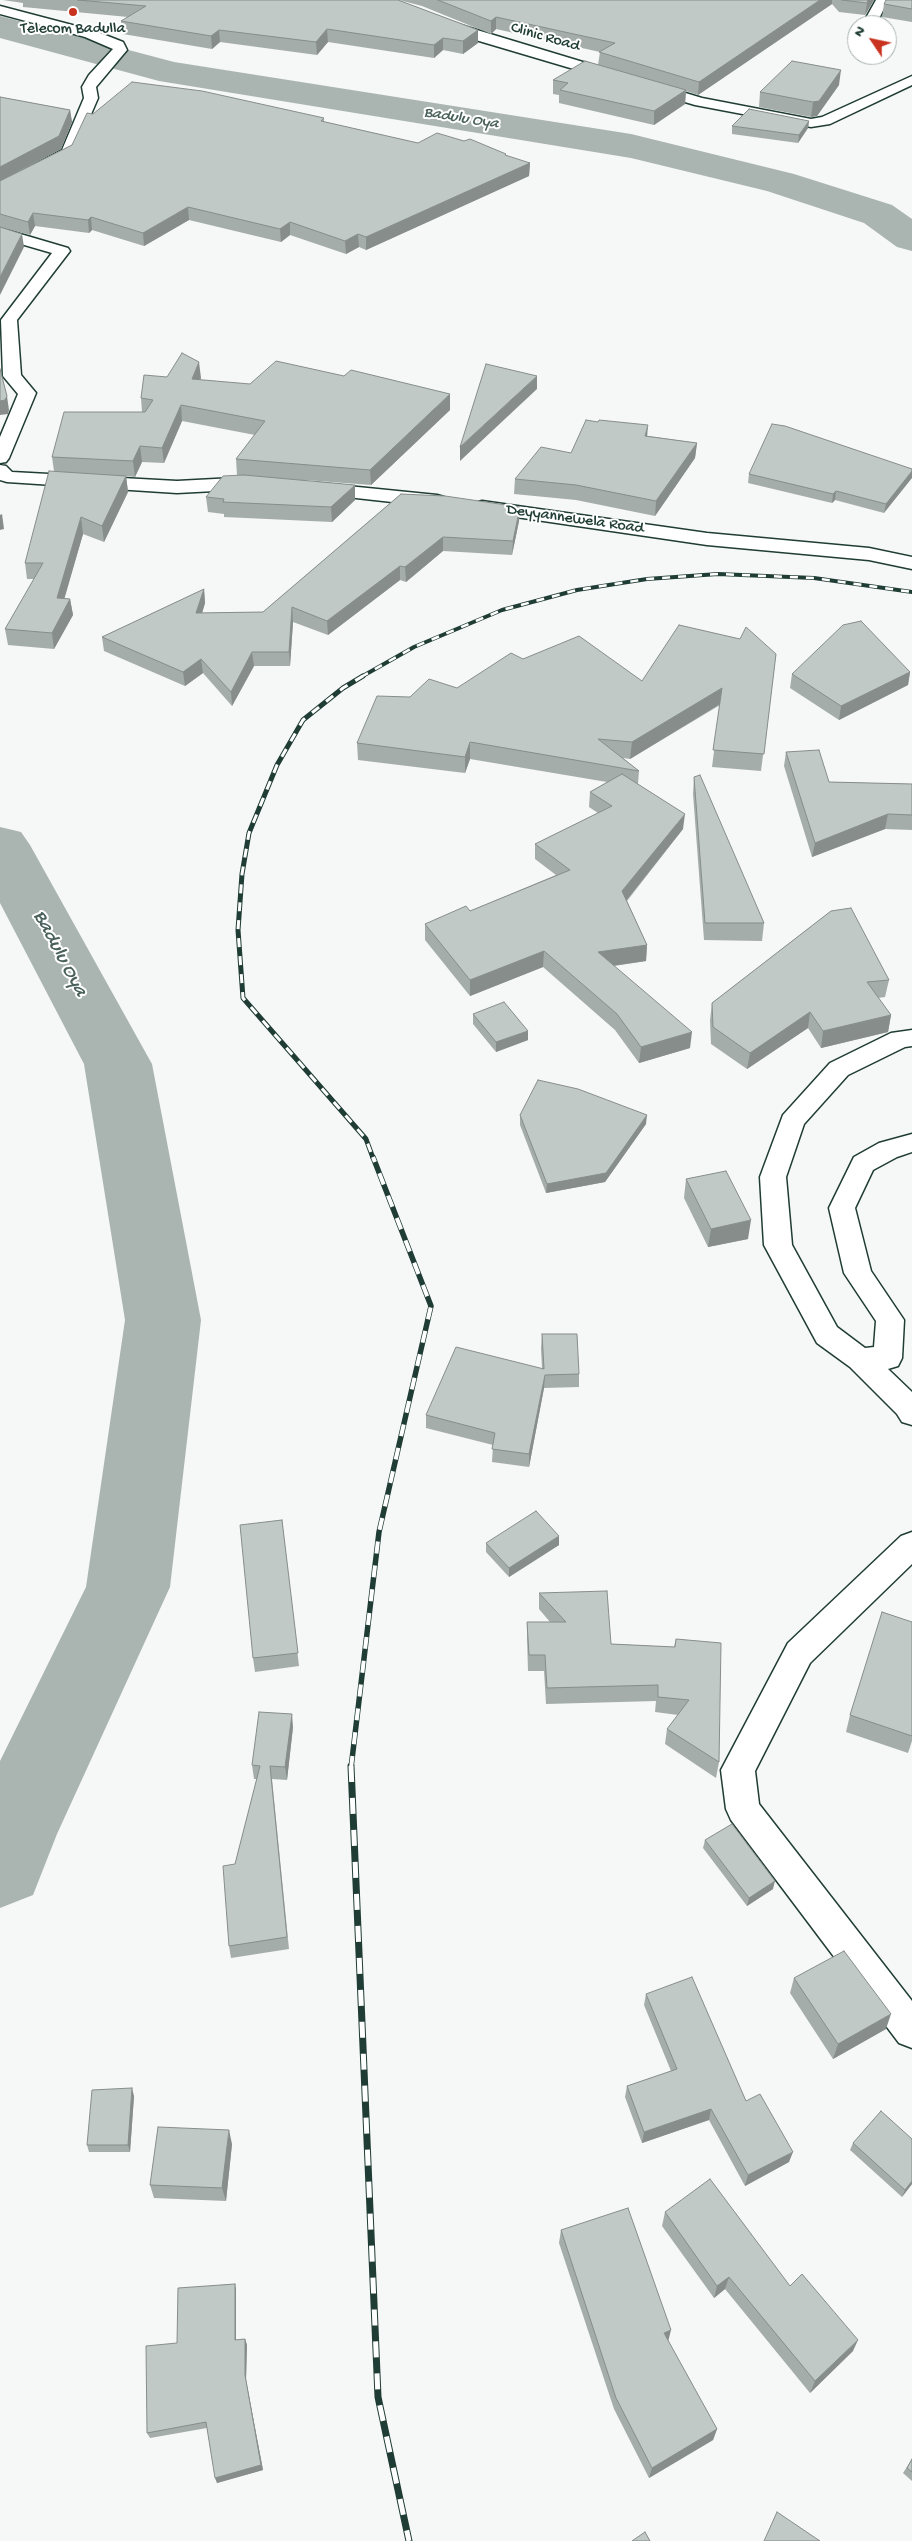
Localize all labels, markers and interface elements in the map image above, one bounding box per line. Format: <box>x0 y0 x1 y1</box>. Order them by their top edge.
marker: Telecom Badulla <box>67 6 79 18</box>
north arrow <box>847 15 897 65</box>
street label: Clinic Road <box>508 19 582 57</box>
place label: Telecom Badulla <box>21 20 125 40</box>
text: N <box>850 23 870 40</box>
water label: Badulu Oya <box>422 104 500 134</box>
street label: Deyyannewela Road <box>505 501 645 539</box>
water label: Badulu Oya <box>26 907 92 1001</box>

